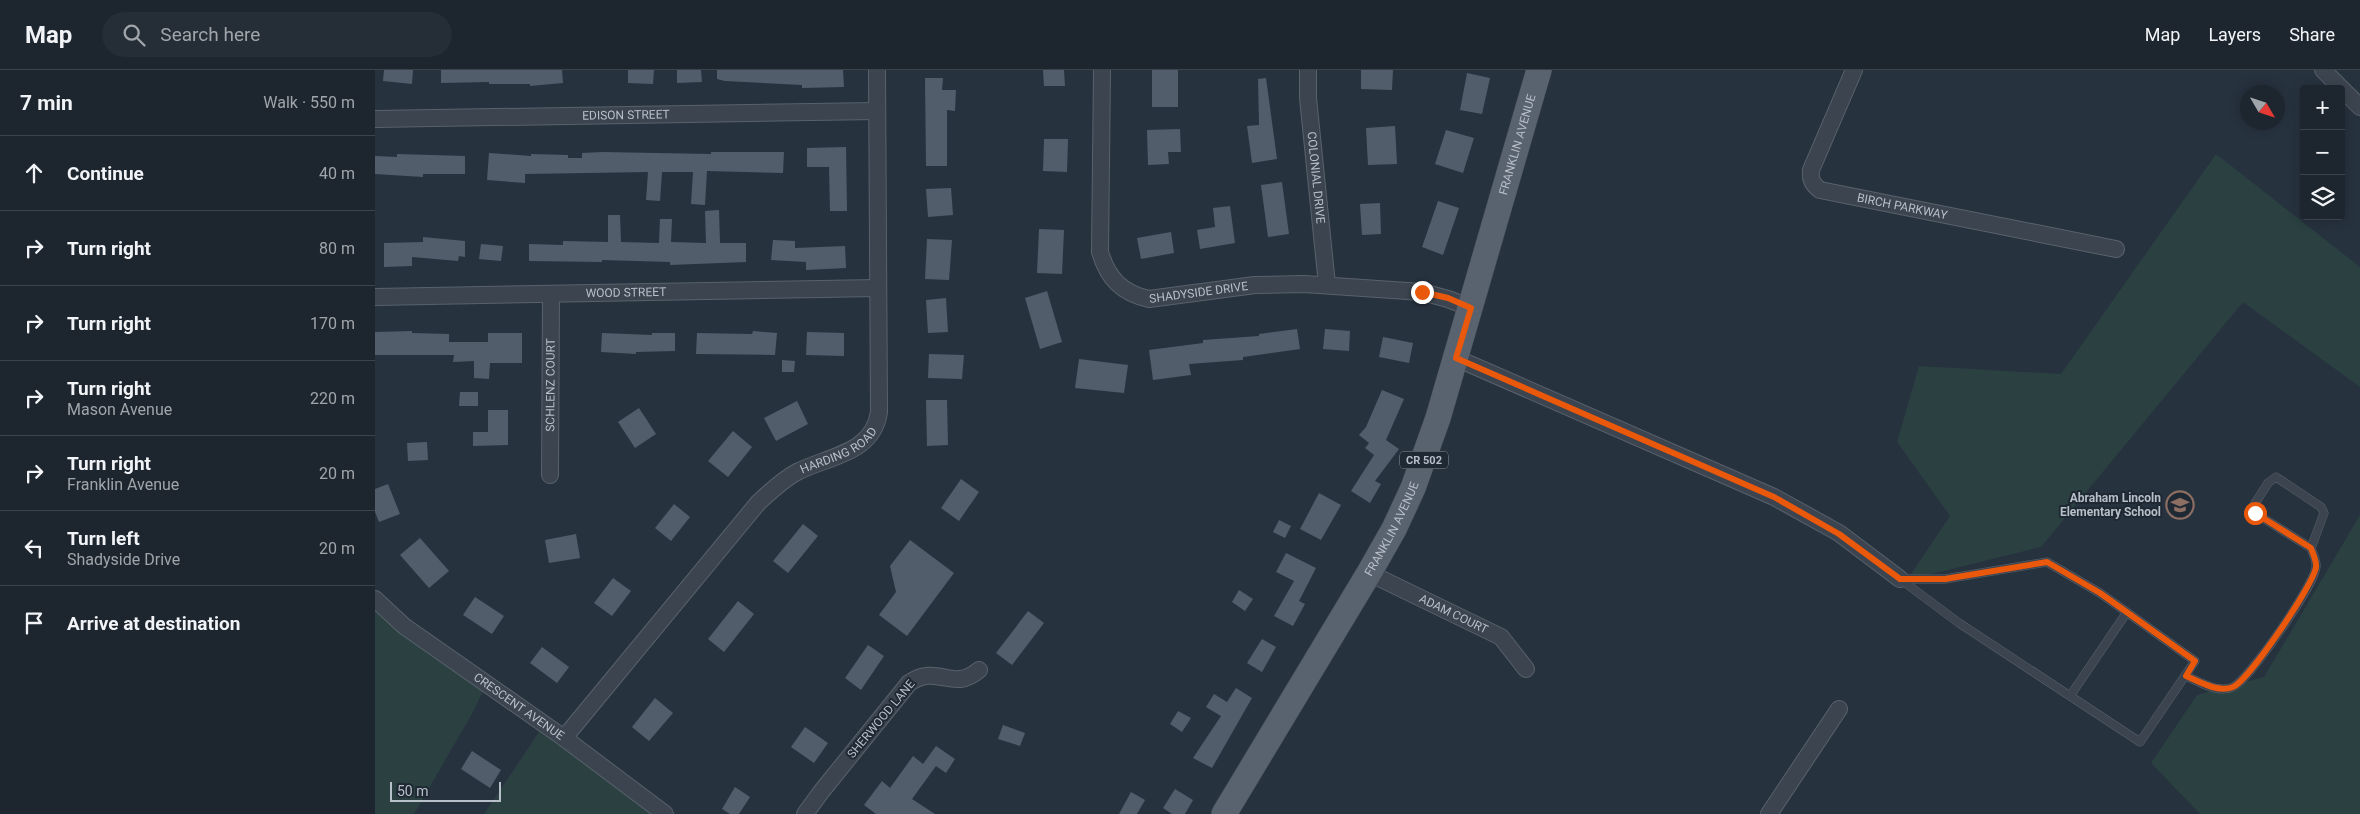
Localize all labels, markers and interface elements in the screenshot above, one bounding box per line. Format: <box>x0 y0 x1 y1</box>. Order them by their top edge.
search box <box>102 12 452 57</box>
text: Map <box>25 21 72 49</box>
icon: search <box>120 21 148 49</box>
text: Search here <box>160 23 260 46</box>
text: Map <box>2145 24 2180 45</box>
text: Layers <box>2208 24 2261 45</box>
text: Share <box>2289 24 2335 45</box>
north arrow <box>2240 85 2285 130</box>
map controls <box>2300 85 2345 220</box>
button: + <box>2300 85 2345 130</box>
text: 7 min <box>20 91 73 115</box>
text: Walk · 550 m <box>263 93 355 112</box>
street label: FRANKLIN AVENUE <box>1496 93 1539 197</box>
street label: EDISON STREET <box>582 107 670 123</box>
button: − <box>2300 130 2345 175</box>
street label: COLONIAL DRIVE <box>1304 131 1328 225</box>
icon: ahead <box>20 159 48 187</box>
text: Continue <box>67 162 144 185</box>
text: 40 m <box>319 164 355 183</box>
button: layers <box>2300 175 2345 220</box>
street label: BIRCH PARKWAY <box>1856 191 1950 222</box>
icon: right <box>20 234 48 262</box>
text: Turn right <box>67 237 151 260</box>
text: 80 m <box>319 239 355 258</box>
street label: SHADYSIDE DRIVE <box>1148 279 1249 306</box>
route end <box>1411 281 1434 304</box>
street label: WOOD STREET <box>585 285 666 300</box>
icon: right <box>20 309 48 337</box>
text: Turn right <box>67 312 151 335</box>
text: 170 m <box>310 314 355 333</box>
street label: SCHLENZ COURT <box>543 338 558 432</box>
text: Turn right <box>67 377 151 400</box>
icon: right <box>20 384 48 412</box>
text: 220 m <box>310 389 355 408</box>
text: Mason Avenue <box>67 400 172 419</box>
street label: HARDING ROAD <box>798 425 880 477</box>
text: Turn right <box>67 452 151 475</box>
road number: CR 502 <box>1400 452 1448 468</box>
icon: right <box>20 459 48 487</box>
text: 20 m <box>319 464 355 483</box>
text: Franklin Avenue <box>67 475 179 494</box>
street label: FRANKLIN AVENUE <box>1362 480 1422 579</box>
school or university icon: Abraham Lincoln Elementary School <box>2165 490 2195 520</box>
place label: Abraham Lincoln Elementary School <box>2060 491 2161 519</box>
route start <box>2244 502 2267 525</box>
text: Turn left <box>67 527 140 550</box>
icon: left <box>20 534 48 562</box>
text: 20 m <box>319 539 355 558</box>
text: Shadyside Drive <box>67 550 180 569</box>
street label: ADAM COURT <box>1417 591 1490 637</box>
icon: arrive <box>20 609 48 637</box>
text: Arrive at destination <box>67 612 240 635</box>
street label: CRESCENT AVENUE <box>471 670 567 743</box>
street label: SHERWOOD LANE <box>844 677 918 761</box>
scale bar <box>390 779 501 802</box>
text: 50 m <box>397 783 429 799</box>

